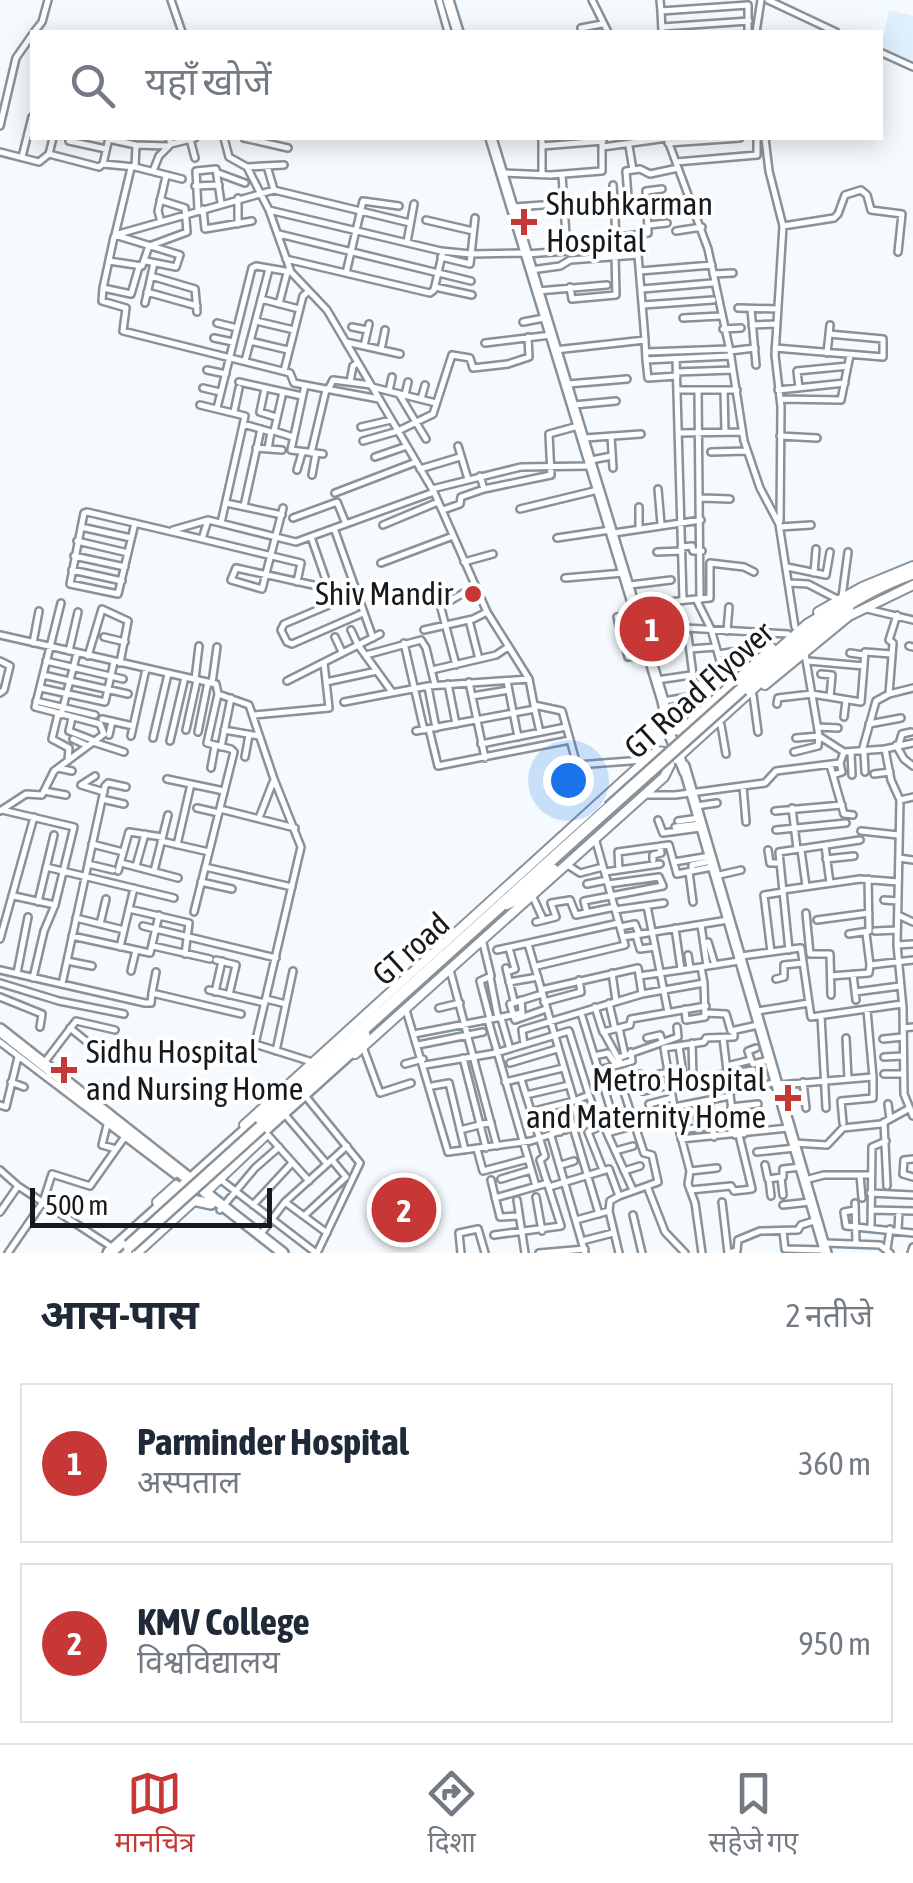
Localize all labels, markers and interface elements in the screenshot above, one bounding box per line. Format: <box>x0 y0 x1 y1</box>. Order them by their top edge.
search box <box>30 30 883 140</box>
icon: search <box>65 58 120 113</box>
text: यहाँ खोजें <box>145 60 271 103</box>
place label: Shubhkarman Hospital <box>546 185 713 259</box>
marker: Shubhkarman Hospital <box>511 209 537 235</box>
place label: Shiv Mandir <box>315 575 454 612</box>
marker: Shiv Mandir <box>462 583 484 605</box>
pin: 1 <box>620 592 684 666</box>
street label: GT Road Flyover <box>617 613 781 766</box>
your location <box>543 755 594 806</box>
street label: GT road <box>365 905 456 992</box>
place label: Sidhu Hospital and Nursing Home <box>86 1033 303 1107</box>
marker: Sidhu Hospital and Nursing Home <box>51 1057 77 1083</box>
place label: Metro Hospital and Maternity Home <box>526 1061 767 1135</box>
marker: Metro Hospital and Maternity Home <box>775 1085 801 1111</box>
pin: 2 <box>372 1172 436 1248</box>
scale bar <box>30 1183 272 1228</box>
text: 500 m <box>45 1189 108 1221</box>
text: आस-पास <box>40 1290 199 1338</box>
text: 2 नतीजे <box>786 1297 873 1334</box>
text: Parminder Hospital <box>137 1420 409 1463</box>
text: 1 <box>67 1445 82 1482</box>
text: 360 m <box>798 1445 871 1482</box>
text: अस्पताल <box>137 1463 240 1500</box>
text: KMV College <box>137 1600 310 1643</box>
text: 2 <box>67 1625 82 1662</box>
text: 950 m <box>798 1625 871 1662</box>
text: विश्वविद्यालय <box>137 1643 280 1680</box>
tab: मानचित्र <box>115 1766 195 1863</box>
tab: दिशा <box>424 1766 479 1863</box>
tab: सहेजे गए <box>709 1766 798 1863</box>

